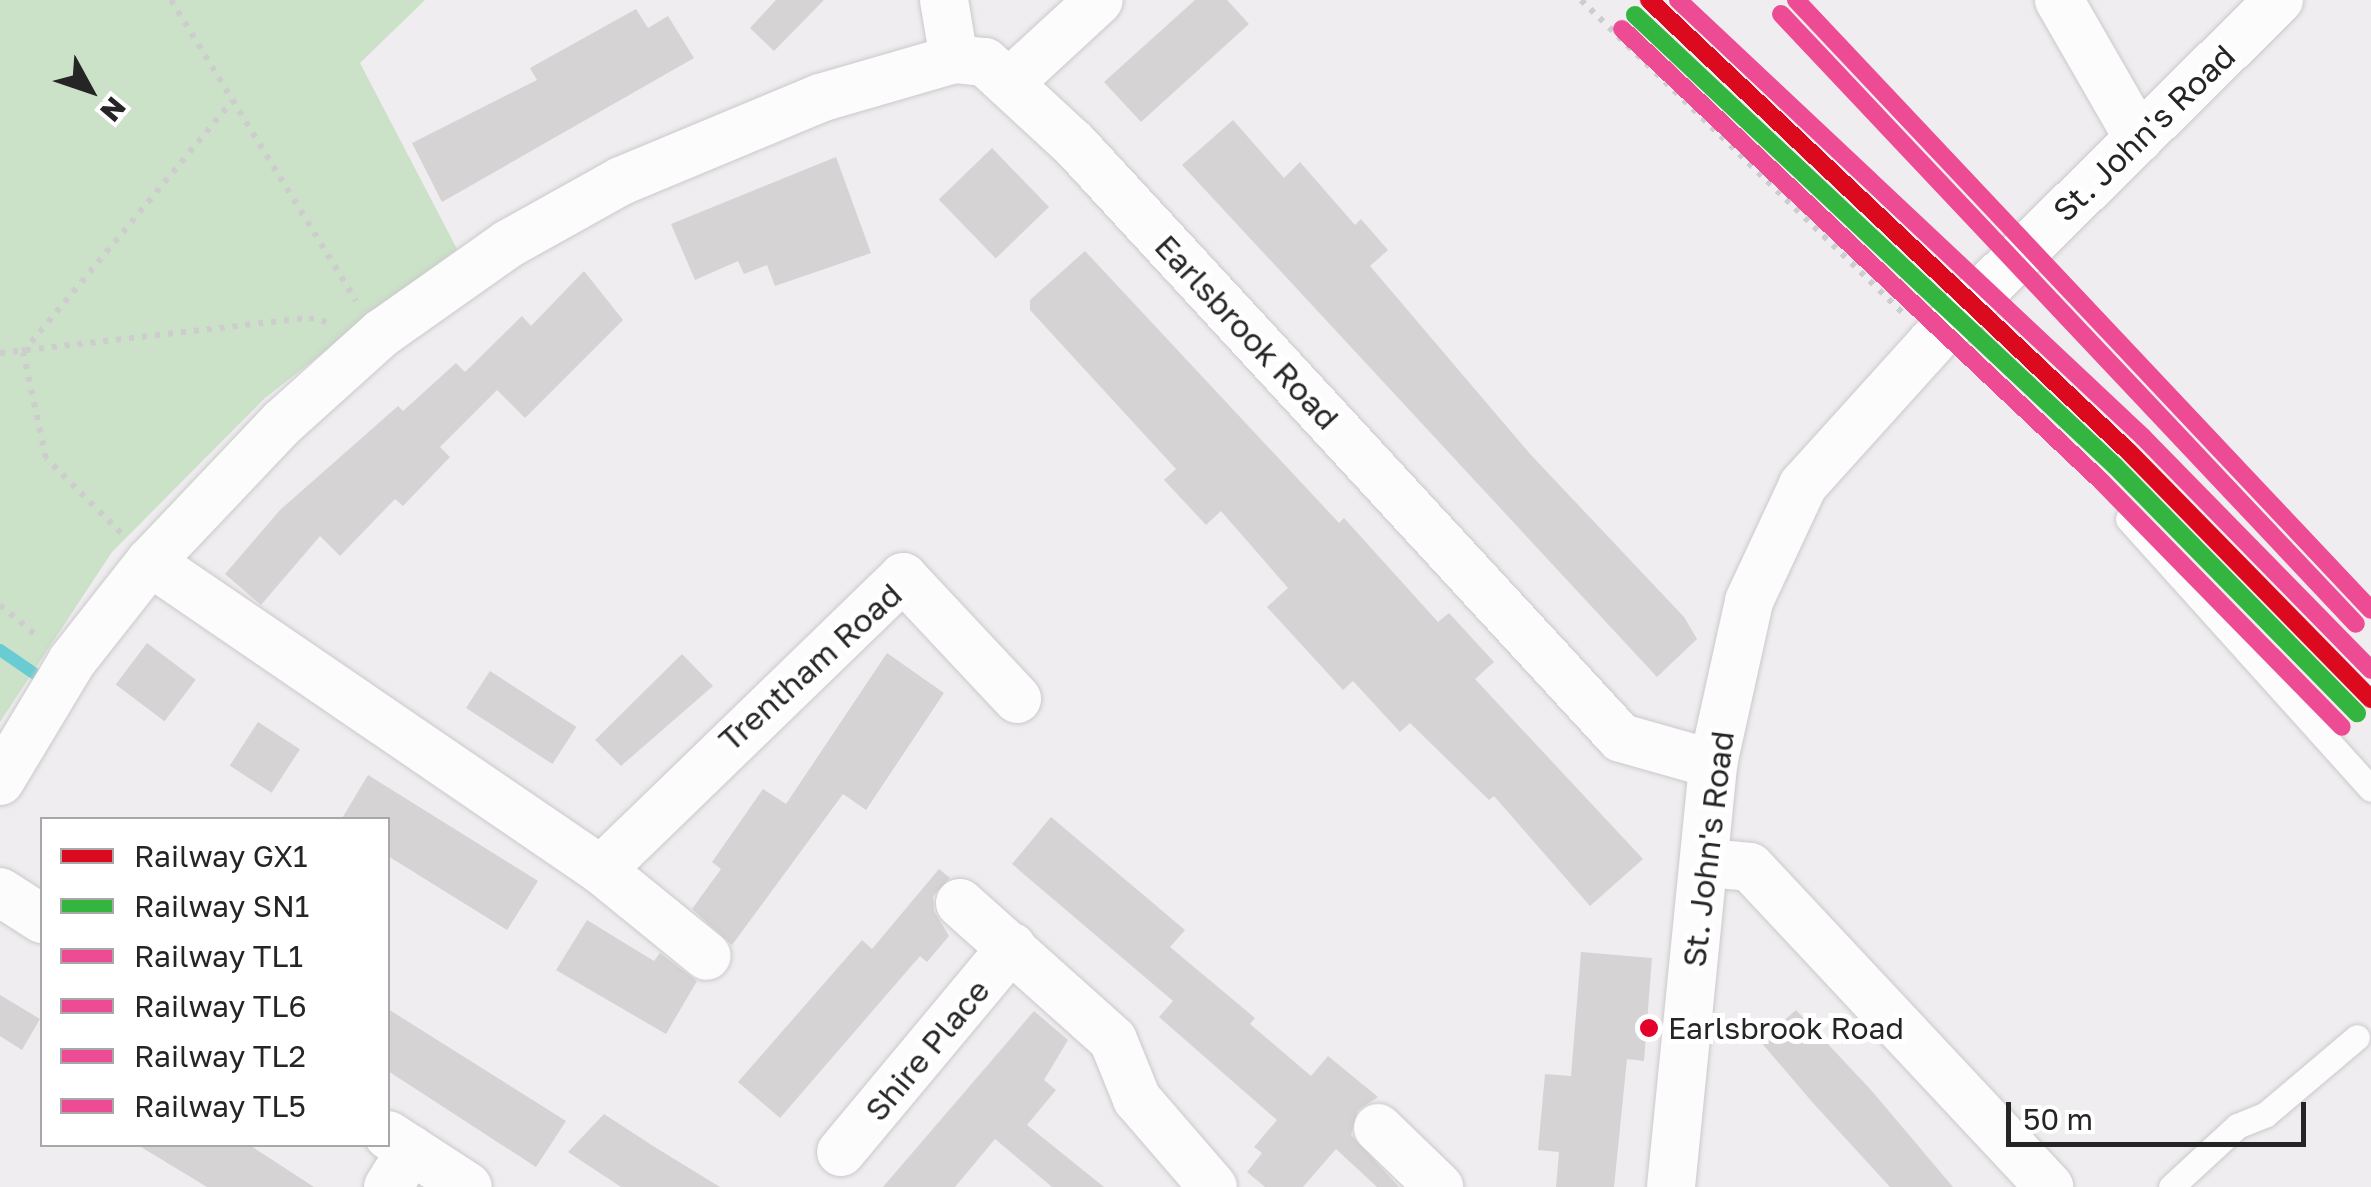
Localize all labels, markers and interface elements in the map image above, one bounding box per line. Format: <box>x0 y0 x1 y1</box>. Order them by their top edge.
street label: St. John's Road <box>2045 37 2243 229</box>
north arrow <box>40 40 140 140</box>
text: N <box>94 91 133 128</box>
street label: Earlsbrook Road <box>1147 227 1347 437</box>
street label: Trentham Road <box>711 575 909 759</box>
street label: St. John's Road <box>1674 729 1742 969</box>
legend <box>40 817 390 1147</box>
text: Railway GX1 <box>134 838 308 874</box>
text: Railway SN1 <box>134 888 309 924</box>
text: Railway TL1 <box>134 938 303 974</box>
street label: Shire Place <box>857 971 997 1129</box>
text: Railway TL6 <box>134 988 307 1024</box>
place label: Earlsbrook Road <box>1668 1010 1904 1046</box>
marker: Earlsbrook Road <box>1639 1018 1659 1038</box>
text: Railway TL2 <box>134 1038 306 1074</box>
scale bar <box>2011 1082 2311 1144</box>
text: Railway TL5 <box>134 1088 306 1124</box>
text: 50 m <box>2023 1101 2093 1137</box>

